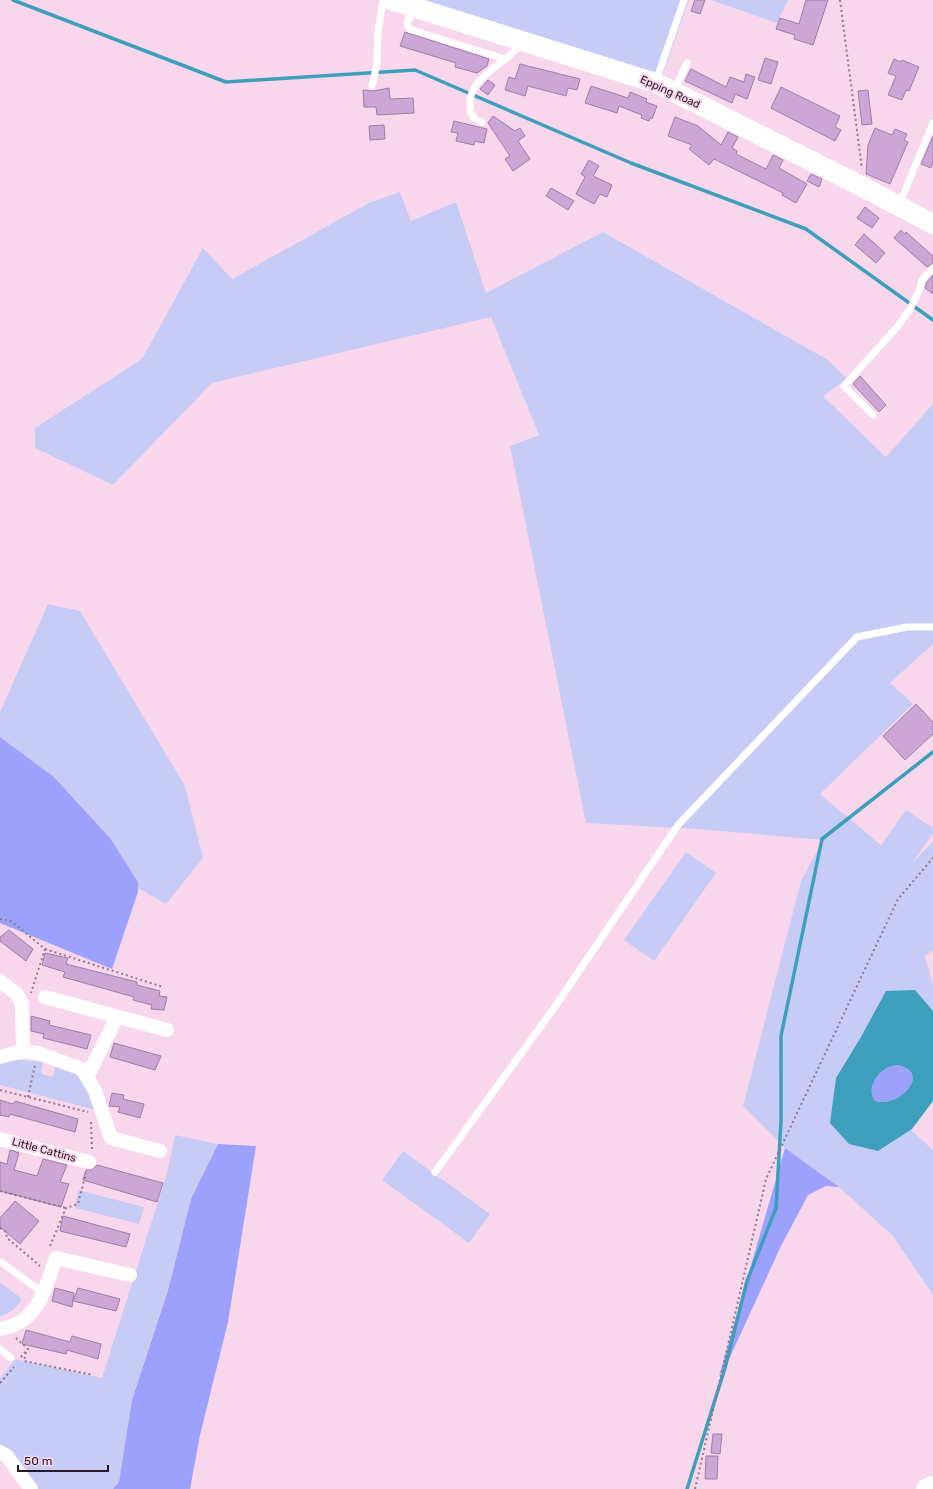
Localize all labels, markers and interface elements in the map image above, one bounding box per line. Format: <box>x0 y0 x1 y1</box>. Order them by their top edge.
street label: Epping Road <box>638 73 702 111</box>
street label: Little Cattins <box>11 1135 78 1165</box>
scale bar <box>18 1447 108 1473</box>
text: 50 m <box>24 1454 52 1468</box>

